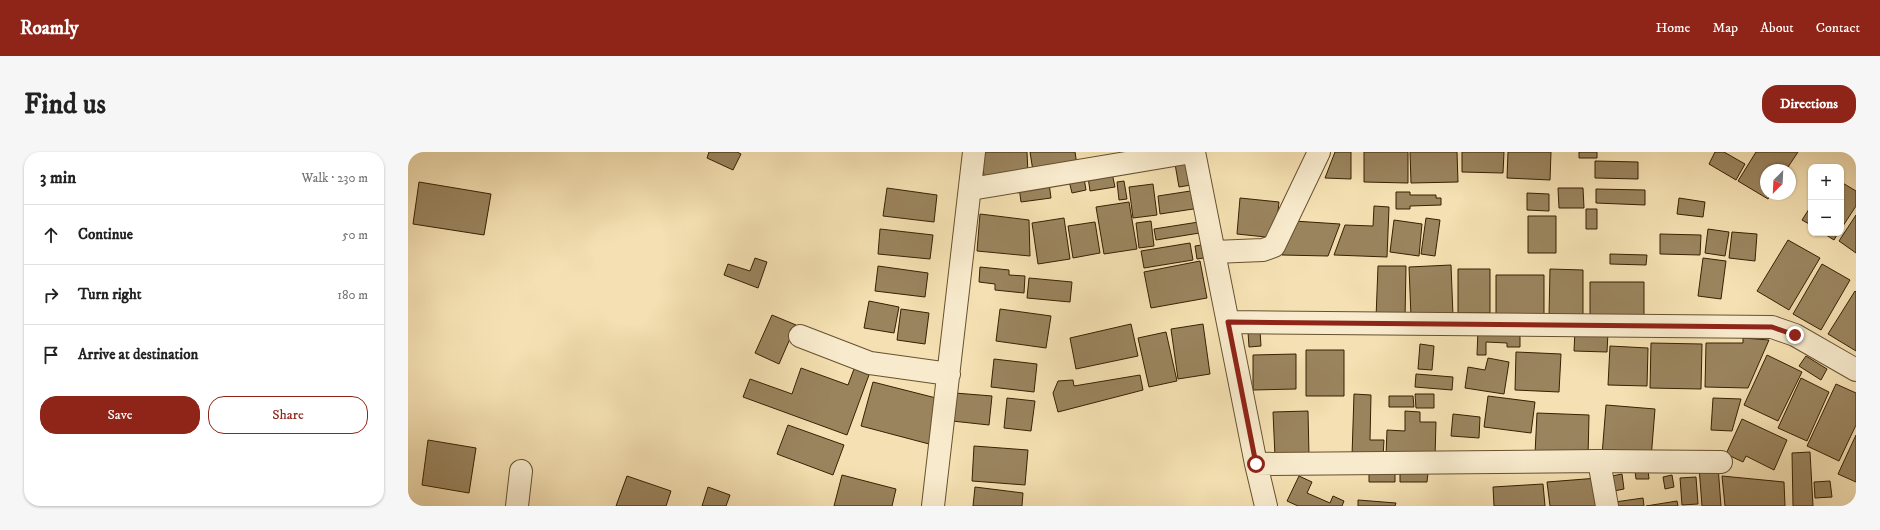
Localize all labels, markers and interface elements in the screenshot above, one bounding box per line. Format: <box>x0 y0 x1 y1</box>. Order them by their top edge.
text: Roamly <box>20 17 79 40</box>
text: Home <box>1656 19 1690 37</box>
text: Map <box>1712 19 1738 37</box>
text: About <box>1760 19 1794 37</box>
text: Contact <box>1816 19 1860 37</box>
button: Directions <box>1762 85 1856 123</box>
text: Find us <box>24 87 106 122</box>
north arrow <box>1760 164 1796 200</box>
map controls <box>1808 164 1844 236</box>
button: + <box>1808 164 1844 200</box>
text: 3 min <box>40 167 76 189</box>
text: Walk · 230 m <box>302 170 368 186</box>
button: − <box>1808 200 1844 236</box>
icon: ahead <box>40 224 62 246</box>
text: Continue <box>78 225 133 244</box>
text: 50 m <box>342 227 368 243</box>
icon: right <box>40 284 62 306</box>
text: Turn right <box>78 285 141 304</box>
text: 180 m <box>337 287 368 303</box>
route end <box>1786 326 1804 344</box>
icon: arrive <box>40 344 62 366</box>
text: Arrive at destination <box>78 345 198 364</box>
button: Save <box>40 396 200 434</box>
button: Share <box>208 396 368 434</box>
route start <box>1247 455 1265 473</box>

